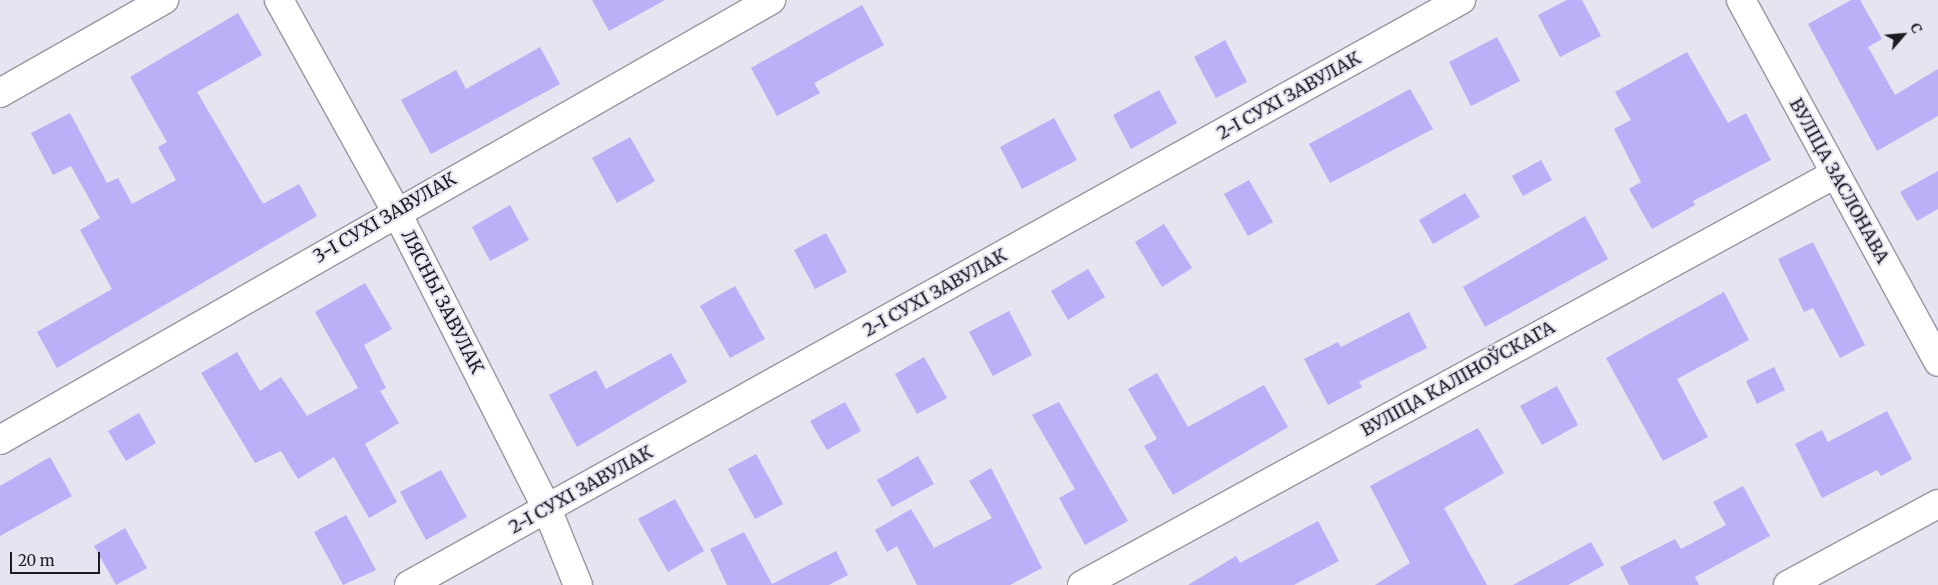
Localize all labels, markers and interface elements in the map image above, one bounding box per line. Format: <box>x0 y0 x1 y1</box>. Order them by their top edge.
north arrow <box>1878 10 1928 60</box>
text: С <box>1906 20 1926 36</box>
street label: 2-І СУХІ ЗАВУЛАК <box>1213 48 1365 144</box>
street label: ВУЛІЦА ЗАСЛОНАВА <box>1785 95 1893 267</box>
street label: 3-І СУХІ ЗАВУЛАК <box>310 168 460 268</box>
street label: ЛЯСНЫ ЗАВУЛАК <box>396 226 488 378</box>
street label: 2-І СУХІ ЗАВУЛАК <box>859 245 1011 341</box>
street label: ВУЛІЦА КАЛІНОЎСКАГА <box>1357 317 1559 441</box>
street label: 2-І СУХІ ЗАВУЛАК <box>505 442 657 538</box>
scale bar <box>12 542 102 574</box>
text: 20 m <box>18 551 55 570</box>

